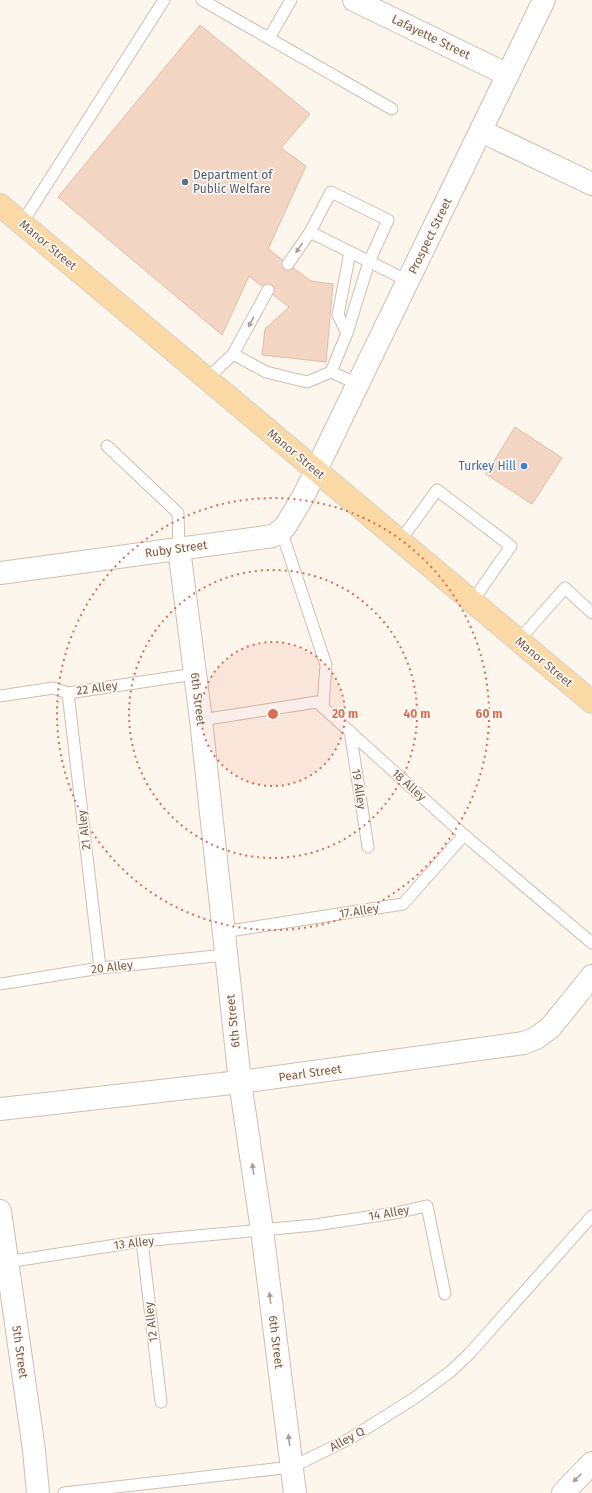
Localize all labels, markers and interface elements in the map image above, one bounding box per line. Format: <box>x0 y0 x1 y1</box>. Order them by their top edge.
street label: Lafayette Street <box>389 12 473 62</box>
place label: Department of Public Welfare <box>193 168 273 196</box>
marker: Department of Public Welfare <box>180 177 190 187</box>
street label: Prospect Street <box>405 195 455 276</box>
street label: Manor Street <box>17 217 80 273</box>
one-way arrow <box>295 243 303 253</box>
one-way arrow <box>247 316 254 328</box>
street label: Manor Street <box>265 426 328 482</box>
place label: Turkey Hill <box>458 459 516 473</box>
marker: Turkey Hill <box>519 461 529 471</box>
street label: Ruby Street <box>144 538 209 560</box>
street label: Manor Street <box>513 634 576 690</box>
street label: 6th Street <box>188 672 208 727</box>
street label: 22 Alley <box>76 678 119 698</box>
centre of rings <box>266 707 280 721</box>
text: 20 m <box>332 707 358 721</box>
text: 40 m <box>404 707 430 721</box>
text: 60 m <box>476 707 502 721</box>
street label: 18 Alley <box>389 766 429 804</box>
street label: 19 Alley <box>349 768 369 810</box>
street label: 21 Alley <box>75 809 93 851</box>
street label: 17 Alley <box>338 901 380 921</box>
street label: 20 Alley <box>90 957 134 977</box>
street label: 6th Street <box>223 993 243 1048</box>
street label: Pearl Street <box>278 1062 343 1084</box>
one-way arrow <box>250 1163 256 1175</box>
street label: 14 Alley <box>368 1203 410 1223</box>
street label: 13 Alley <box>113 1234 155 1252</box>
one-way arrow <box>267 1292 274 1304</box>
street label: 12 Alley <box>142 1301 160 1343</box>
street label: 6th Street <box>266 1315 286 1370</box>
street label: 5th Street <box>9 1325 31 1380</box>
street label: Alley Q <box>327 1424 367 1454</box>
one-way arrow <box>286 1434 292 1446</box>
one-way arrow <box>572 1473 582 1483</box>

